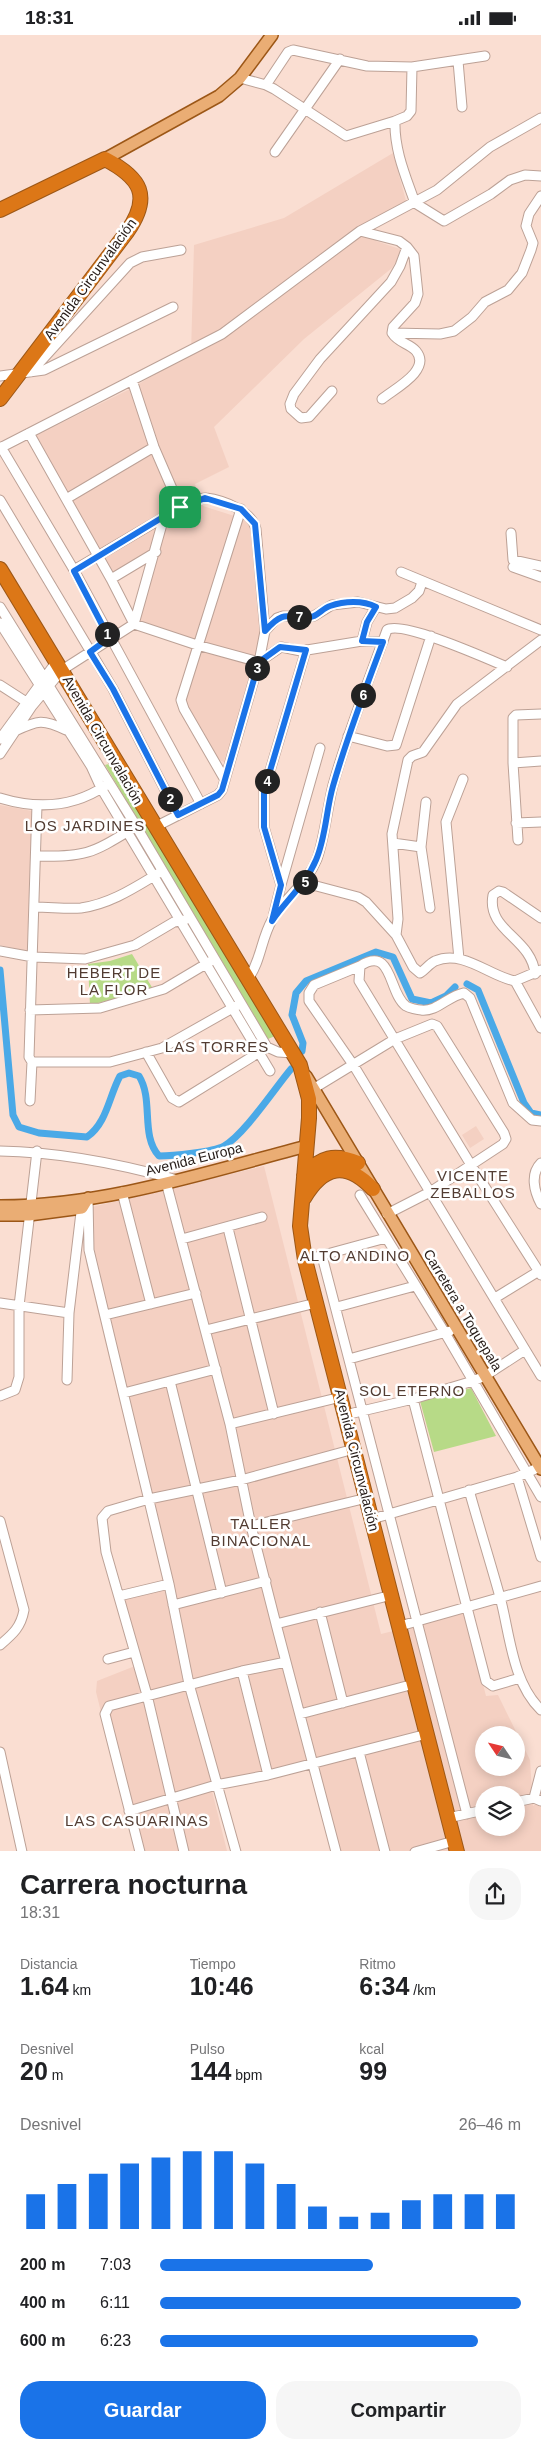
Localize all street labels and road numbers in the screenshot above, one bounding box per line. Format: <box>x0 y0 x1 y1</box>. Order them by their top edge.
street label: Avenida Circunvalación <box>41 215 139 343</box>
street label: Avenida Circunvalación <box>60 673 146 807</box>
street label: Avenida Europa <box>144 1139 244 1179</box>
street label: Carretera a Toquepala <box>420 1246 506 1374</box>
street label: Avenida Circunvalación <box>332 1387 382 1533</box>

